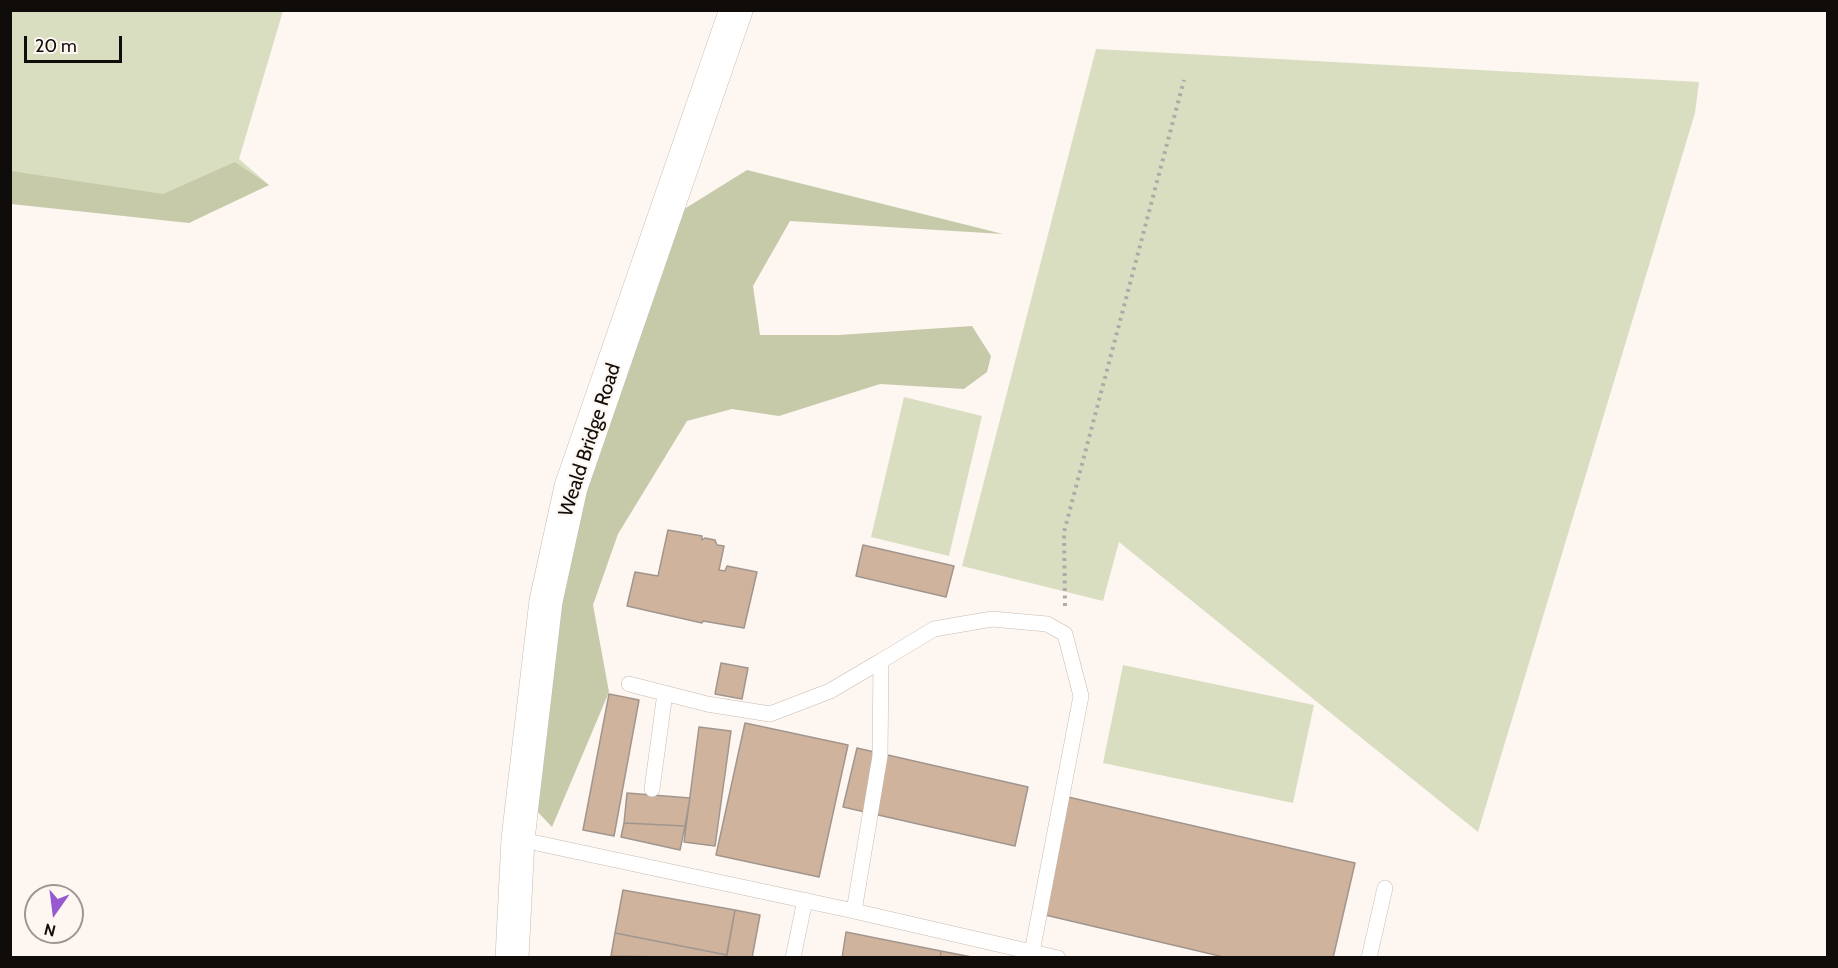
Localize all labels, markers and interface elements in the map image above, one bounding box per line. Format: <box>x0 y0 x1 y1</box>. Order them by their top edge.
scale bar <box>27 24 124 62</box>
text: 20 m <box>35 35 77 57</box>
street label: Weald Bridge Road <box>554 360 626 520</box>
north arrow <box>24 884 84 944</box>
text: N <box>42 919 58 941</box>

